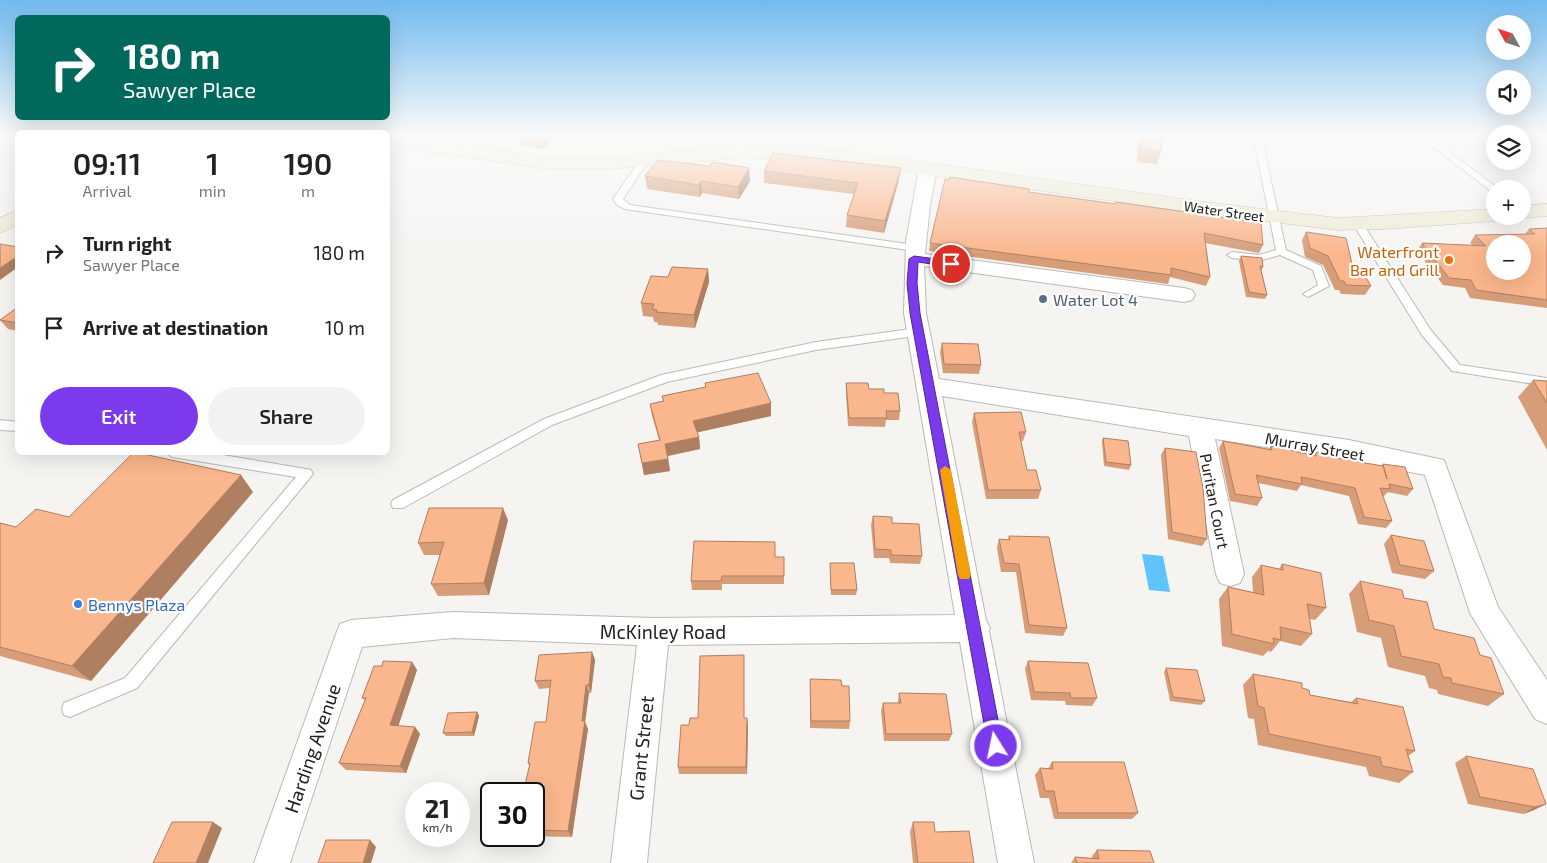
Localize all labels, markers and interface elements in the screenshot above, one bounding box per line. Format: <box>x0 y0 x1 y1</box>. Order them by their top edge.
north arrow <box>1486 15 1531 60</box>
map controls <box>1486 15 1531 280</box>
text: 180 m <box>123 34 220 76</box>
icon: right <box>40 35 105 100</box>
button: sound <box>1486 70 1531 115</box>
text: Sawyer Place <box>123 76 256 102</box>
button: layers <box>1486 125 1531 170</box>
text: 09:11 <box>73 145 141 181</box>
text: 1 <box>206 145 219 181</box>
text: 190 <box>284 145 332 181</box>
button: + <box>1486 180 1531 225</box>
text: Arrival <box>83 181 131 200</box>
text: min <box>199 181 226 200</box>
text: m <box>301 181 315 200</box>
street label: Water Street <box>1183 197 1265 225</box>
text: Turn right <box>83 232 171 255</box>
button: − <box>1486 235 1531 280</box>
icon: right <box>40 239 68 267</box>
text: 180 m <box>314 241 365 264</box>
place label: Waterfront Bar and Grill <box>1350 242 1439 279</box>
pin <box>930 243 972 285</box>
icon: arrive <box>937 250 965 278</box>
marker: Waterfront Bar and Grill <box>1443 254 1455 266</box>
text: Sawyer Place <box>83 255 180 274</box>
place label: Water Lot 4 <box>1053 290 1138 309</box>
marker: Water Lot 4 <box>1037 293 1049 305</box>
icon: arrive <box>40 314 68 342</box>
text: Arrive at destination <box>83 316 268 339</box>
text: 10 m <box>325 316 365 339</box>
button: Exit <box>40 387 198 445</box>
button: Share <box>208 387 365 445</box>
street label: Murray Street <box>1264 428 1366 464</box>
street label: Puritan Court <box>1196 452 1234 550</box>
place label: Bennys Plaza <box>88 595 185 614</box>
marker: Bennys Plaza <box>72 598 84 610</box>
street label: McKinley Road <box>600 620 726 643</box>
street label: Harding Avenue <box>279 680 345 816</box>
street label: Grant Street <box>624 694 658 802</box>
position arrow <box>969 719 1021 771</box>
speed limit sign: 30 <box>480 782 545 847</box>
text: 21 <box>425 793 450 823</box>
text: km/h <box>423 820 452 834</box>

